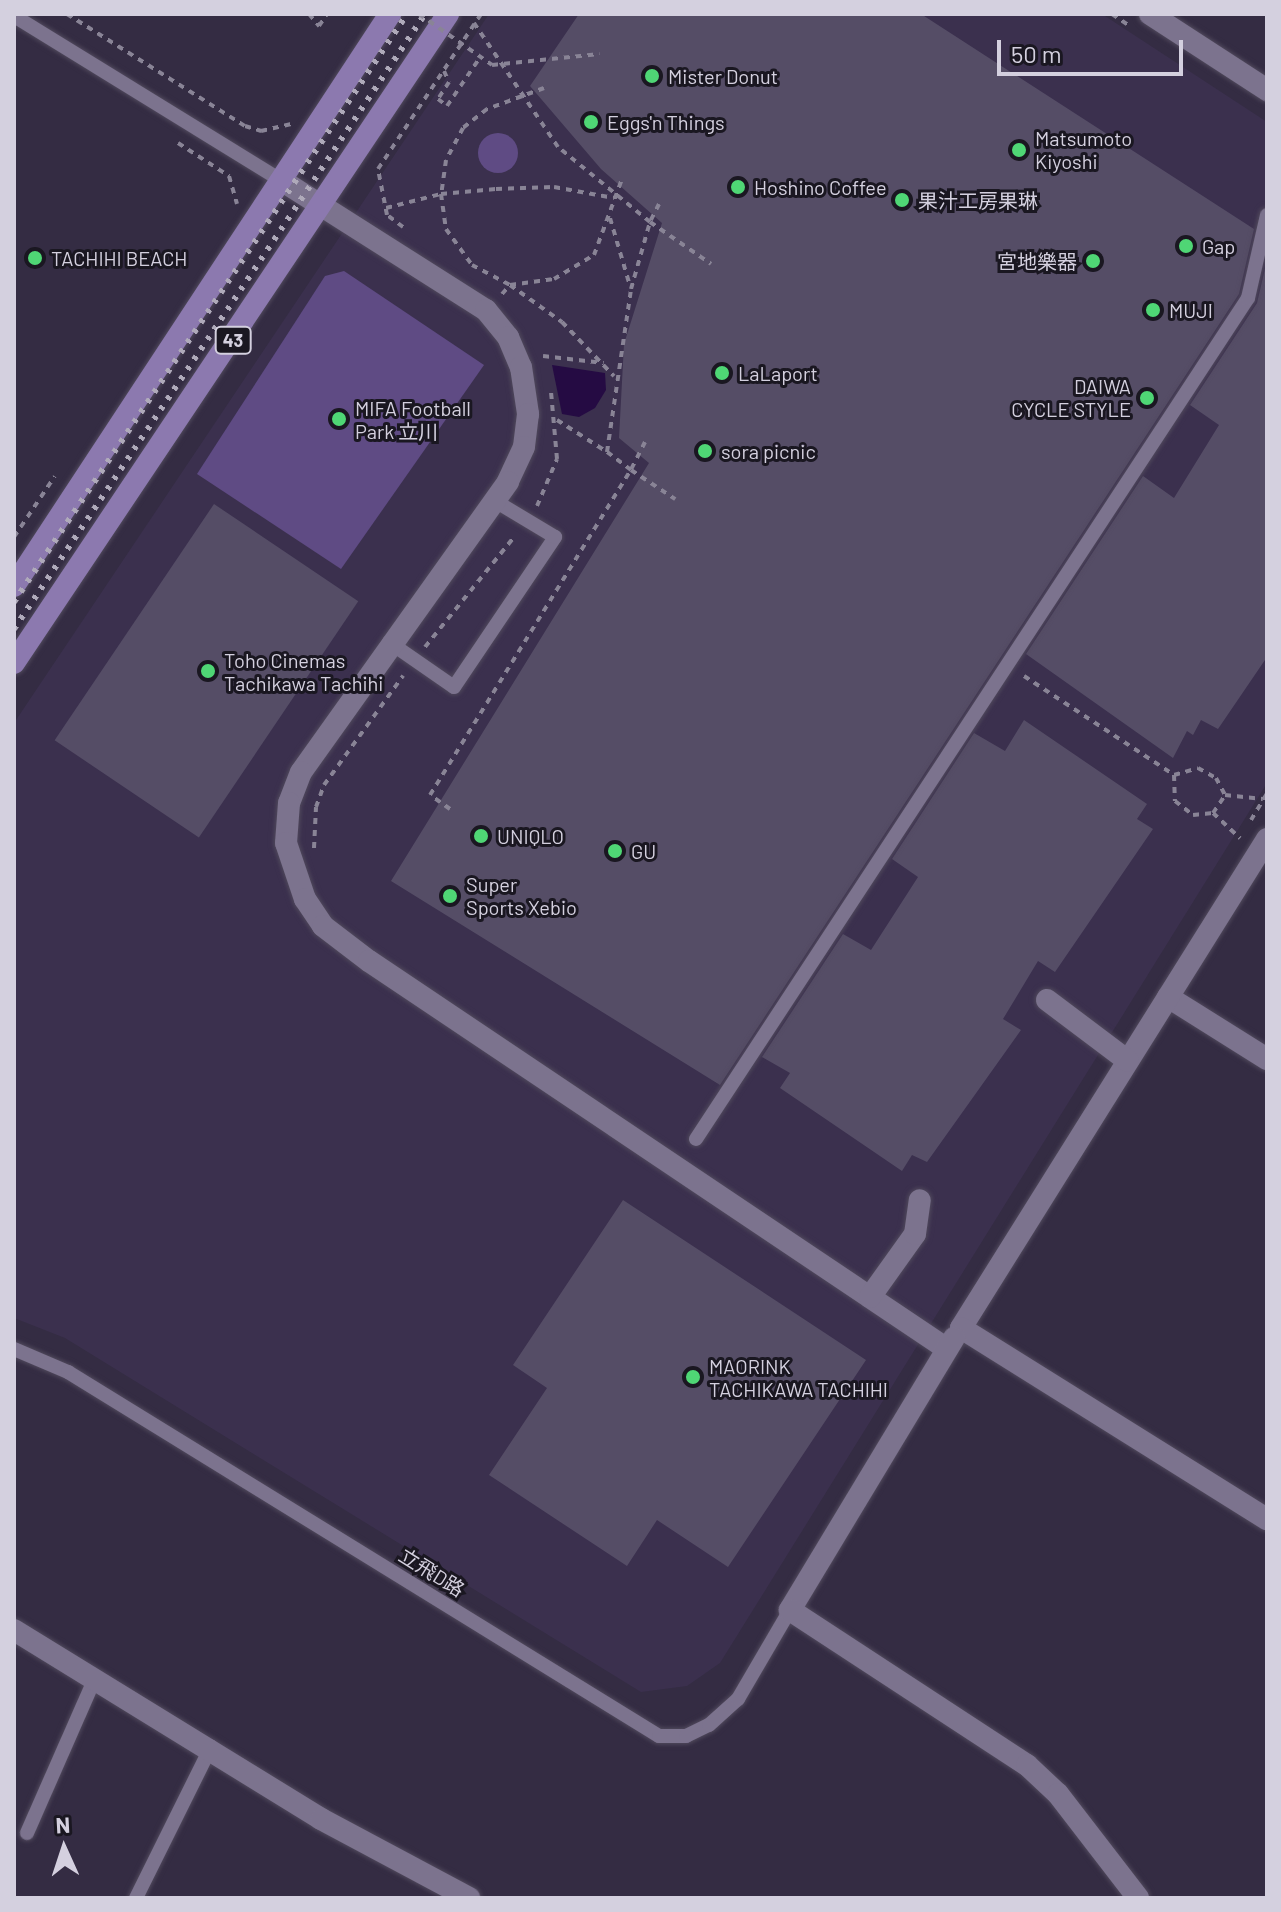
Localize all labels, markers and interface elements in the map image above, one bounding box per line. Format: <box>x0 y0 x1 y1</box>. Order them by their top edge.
scale bar <box>1001 24 1187 74</box>
text: 50 m <box>1011 39 1062 68</box>
place label: Mister Donut <box>668 64 778 88</box>
marker: Mister Donut <box>643 67 661 85</box>
place label: Eggs'n Things <box>607 110 725 134</box>
marker: Eggs'n Things <box>582 113 600 131</box>
place label: Matsumoto Kiyoshi <box>1035 126 1132 173</box>
marker: Matsumoto Kiyoshi <box>1010 141 1028 159</box>
place label: Hoshino Coffee <box>754 175 887 199</box>
marker: Hoshino Coffee <box>729 178 747 196</box>
place label: 果汁工房果琳 <box>918 188 1038 212</box>
marker: 果汁工房果琳 <box>893 191 911 209</box>
place label: Gap <box>1202 234 1235 258</box>
marker: Gap <box>1177 237 1195 255</box>
place label: TACHIHI BEACH <box>51 246 187 270</box>
marker: TACHIHI BEACH <box>26 249 44 267</box>
place label: 宮地樂器 <box>997 249 1077 273</box>
marker: 宮地樂器 <box>1084 252 1102 270</box>
place label: MUJI <box>1169 298 1213 322</box>
marker: MUJI <box>1144 301 1162 319</box>
road number: 43 <box>213 326 253 354</box>
place label: LaLaport <box>738 361 818 385</box>
marker: LaLaport <box>713 364 731 382</box>
place label: DAIWA CYCLE STYLE <box>1011 374 1131 421</box>
marker: DAIWA CYCLE STYLE <box>1138 389 1156 407</box>
place label: MIFA Football Park 立川 <box>355 396 471 443</box>
marker: MIFA Football Park 立川 <box>330 410 348 428</box>
place label: sora picnic <box>721 439 816 463</box>
marker: sora picnic <box>696 442 714 460</box>
place label: Toho Cinemas Tachikawa Tachihi <box>224 648 383 695</box>
marker: Toho Cinemas Tachikawa Tachihi <box>199 662 217 680</box>
place label: UNIQLO <box>497 824 564 848</box>
marker: UNIQLO <box>472 827 490 845</box>
place label: GU <box>631 839 656 863</box>
marker: GU <box>606 842 624 860</box>
place label: Super Sports Xebio <box>466 872 577 919</box>
marker: Super Sports Xebio <box>441 887 459 905</box>
place label: MAORINK TACHIKAWA TACHIHI <box>709 1354 888 1401</box>
marker: MAORINK TACHIKAWA TACHIHI <box>684 1368 702 1386</box>
street label: 立飛D路 <box>395 1543 469 1601</box>
north arrow <box>24 1808 104 1888</box>
text: N <box>55 1811 71 1837</box>

